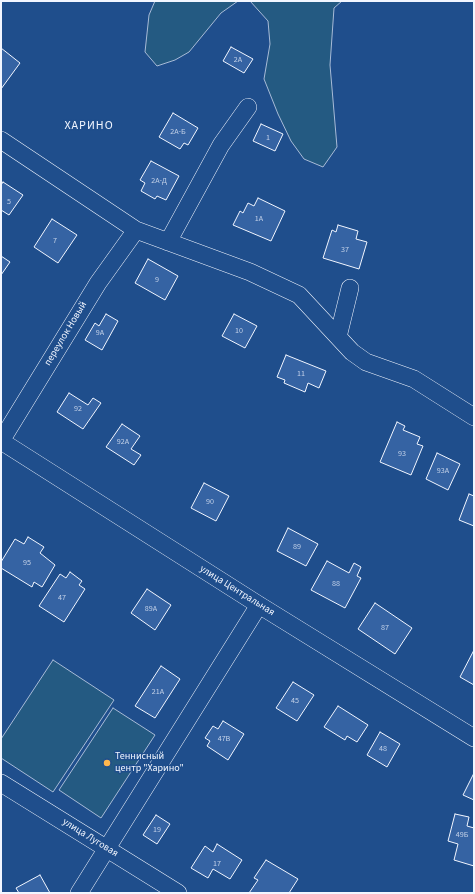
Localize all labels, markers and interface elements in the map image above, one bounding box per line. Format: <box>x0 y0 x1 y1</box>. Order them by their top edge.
house number: 2А <box>234 55 242 65</box>
district label: ХАРИНО <box>64 119 114 133</box>
house number: 2А-Б <box>170 127 186 137</box>
house number: 1 <box>266 133 270 143</box>
house number: 2А-Д <box>151 176 167 186</box>
house number: 5 <box>7 197 11 207</box>
house number: 1А <box>255 214 263 224</box>
house number: 7 <box>53 236 57 246</box>
house number: 37 <box>341 245 349 255</box>
house number: 9 <box>155 275 159 285</box>
street label: переулок Новый <box>42 300 90 368</box>
house number: 10 <box>235 326 243 336</box>
house number: 9А <box>96 328 104 338</box>
house number: 11 <box>297 369 305 379</box>
house number: 92 <box>74 404 82 414</box>
house number: 92А <box>117 437 129 447</box>
house number: 93 <box>398 449 406 459</box>
house number: 93А <box>437 466 449 476</box>
house number: 90 <box>206 497 214 507</box>
house number: 89 <box>293 542 301 552</box>
house number: 95 <box>23 558 31 568</box>
street label: улица Центральная <box>197 563 277 619</box>
house number: 88 <box>332 579 340 589</box>
house number: 47 <box>58 593 66 603</box>
house number: 89А <box>145 604 157 614</box>
house number: 87 <box>381 623 389 633</box>
house number: 21А <box>152 687 164 697</box>
house number: 45 <box>291 696 299 706</box>
house number: 47В <box>218 734 230 744</box>
house number: 48 <box>379 744 387 754</box>
place label: Теннисный центр "Харино" <box>115 751 184 774</box>
marker: Теннисный центр "Харино" <box>102 758 112 768</box>
street label: улица Луговая <box>60 816 120 860</box>
house number: 19 <box>153 825 161 835</box>
house number: 49Б <box>456 830 468 840</box>
house number: 17 <box>213 859 221 869</box>

